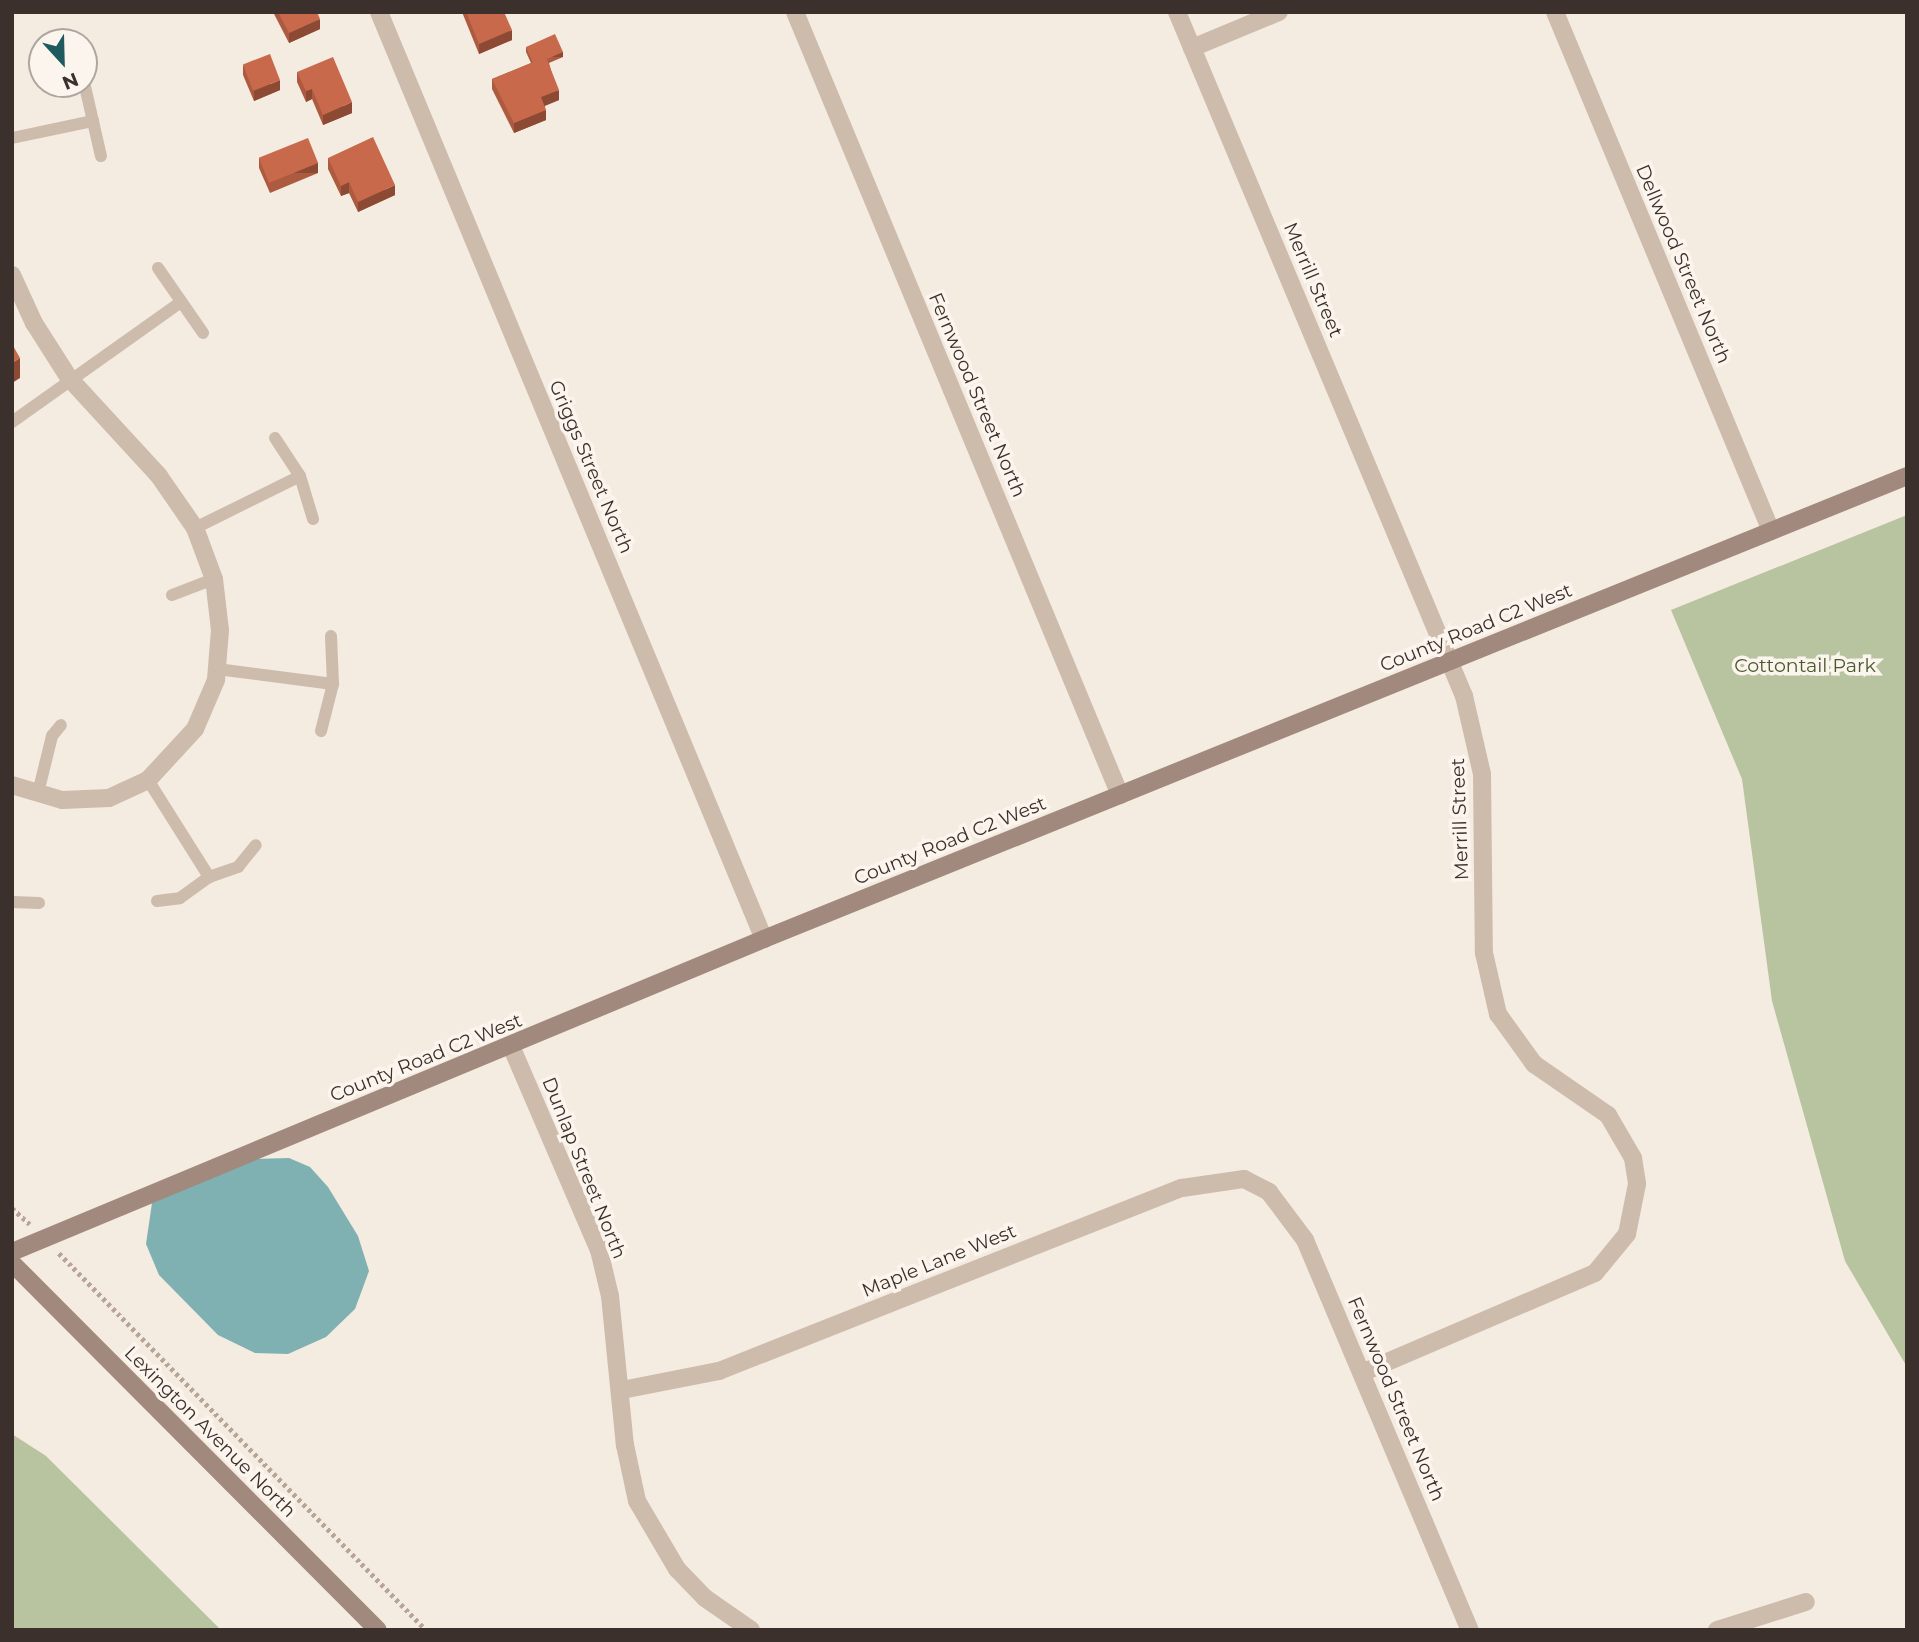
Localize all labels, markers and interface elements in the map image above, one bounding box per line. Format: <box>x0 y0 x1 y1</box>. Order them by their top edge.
north arrow <box>28 28 98 98</box>
text: N <box>59 68 82 95</box>
street label: Dellwood Street North <box>1631 161 1735 367</box>
street label: Merrill Street <box>1279 219 1347 341</box>
street label: Fernwood Street North <box>924 289 1030 501</box>
street label: Griggs Street North <box>544 377 638 557</box>
street label: County Road C2 West <box>1377 579 1575 677</box>
park label: Cottontail Park <box>1734 655 1876 677</box>
street label: Merrill Street <box>1446 757 1474 881</box>
street label: County Road C2 West <box>851 792 1049 890</box>
street label: County Road C2 West <box>327 1009 525 1107</box>
street label: Dunlap Street North <box>537 1074 631 1262</box>
street label: Maple Lane West <box>859 1220 1019 1302</box>
street label: Fernwood Street North <box>1343 1293 1449 1505</box>
street label: Lexington Avenue North <box>120 1342 300 1522</box>

